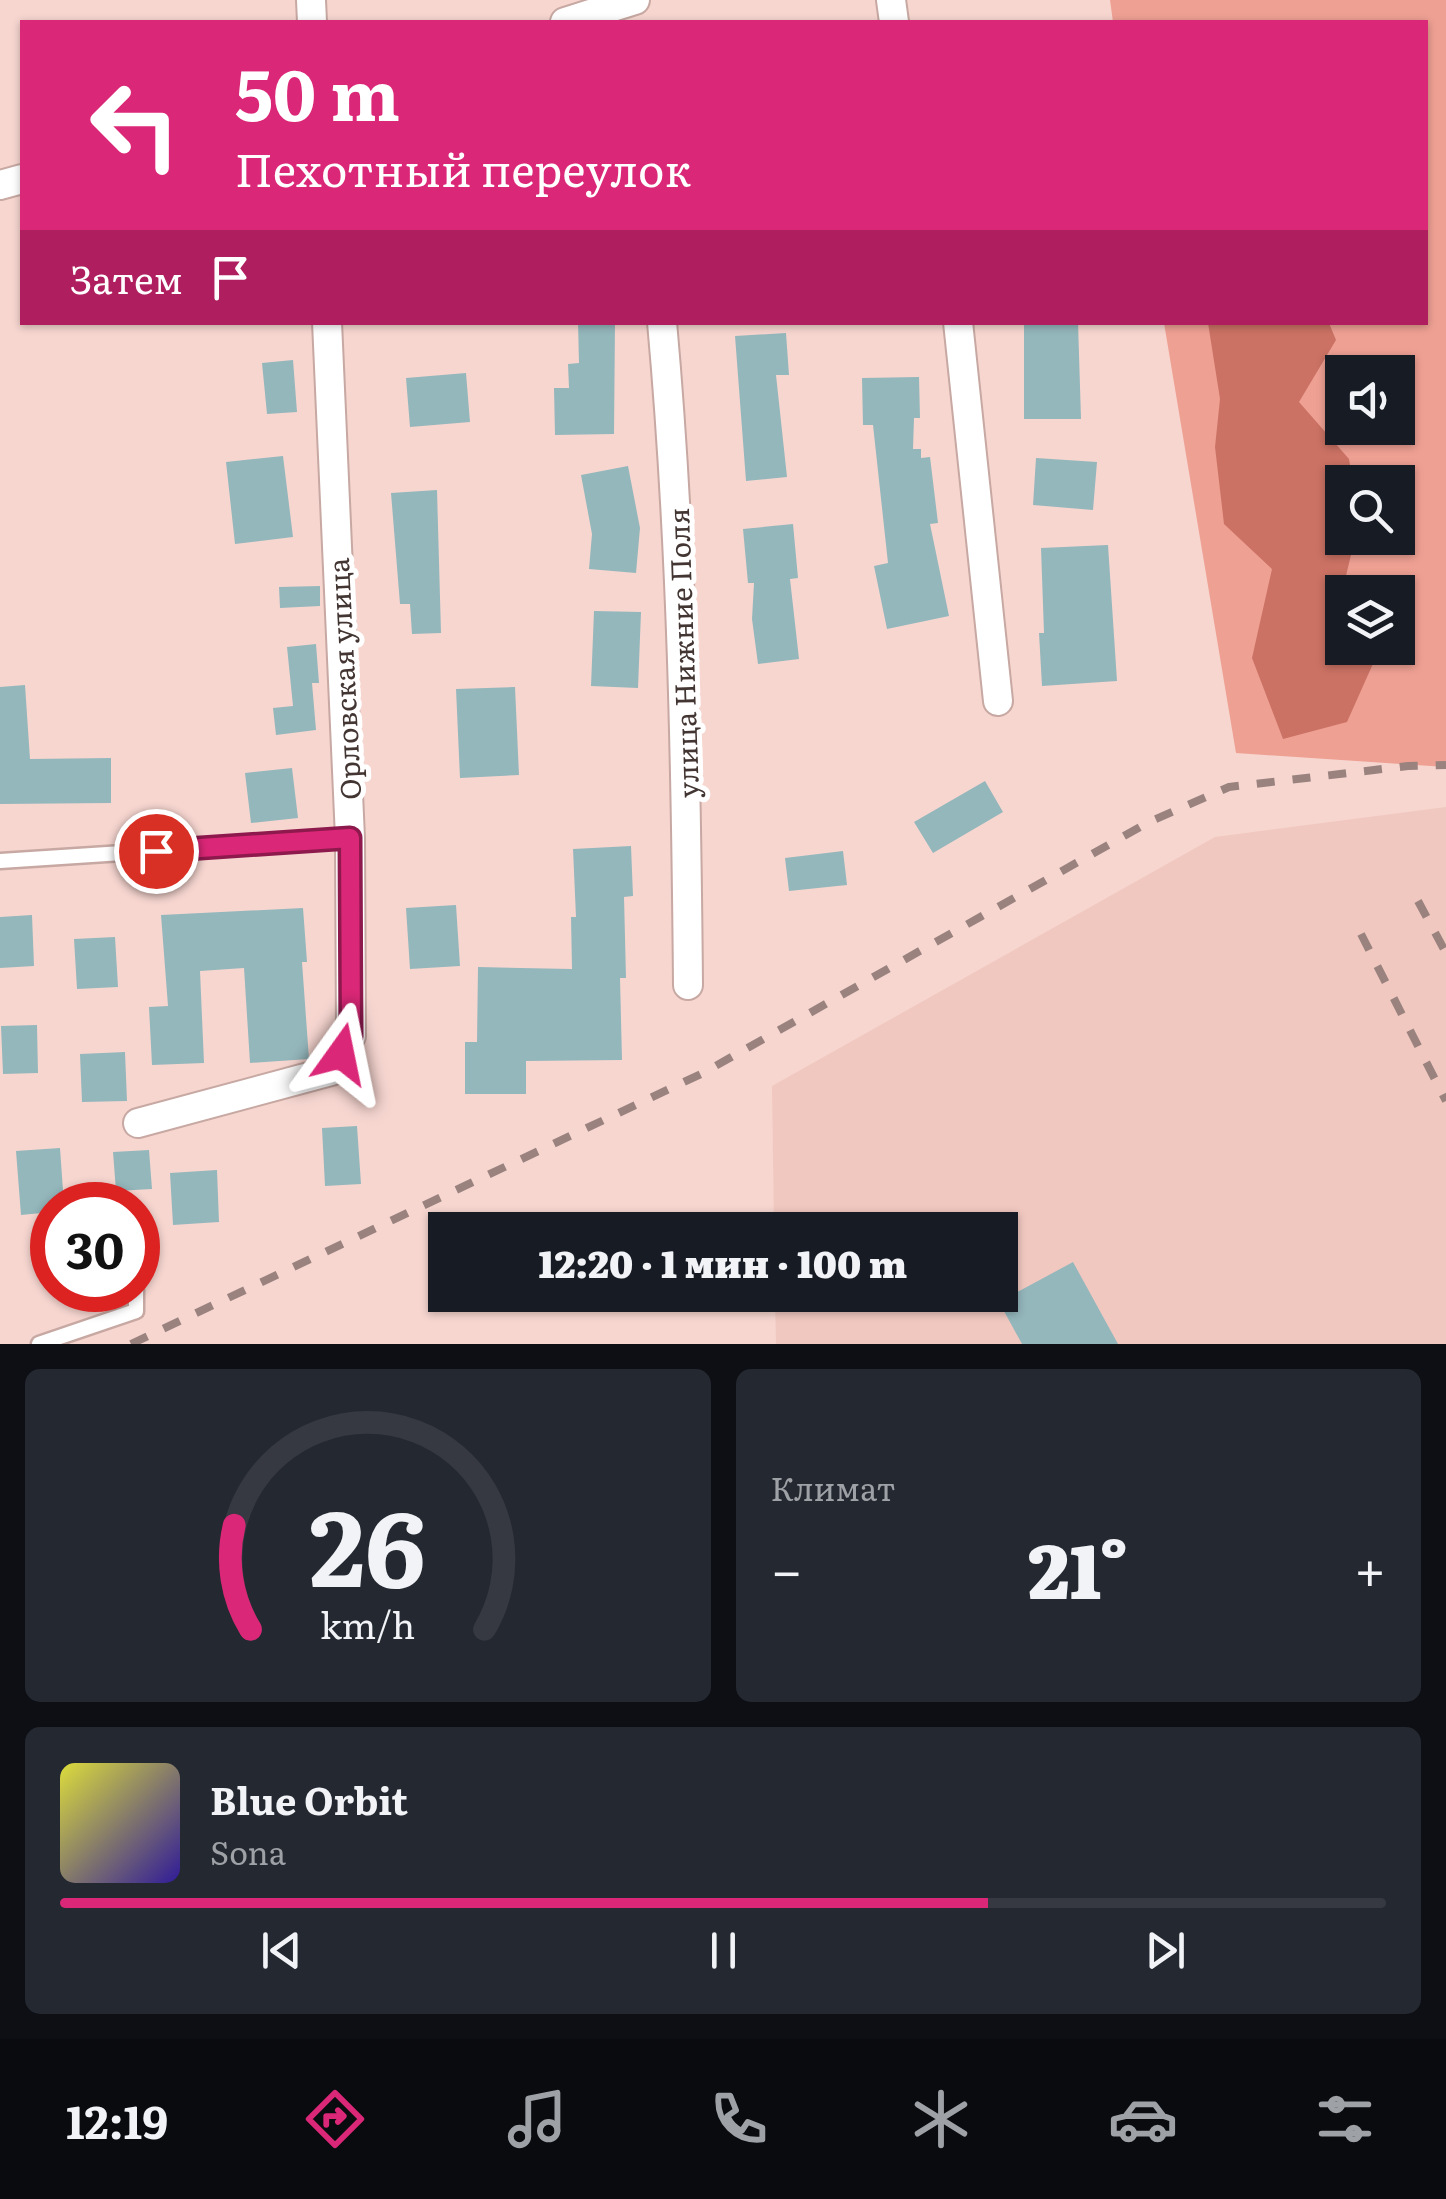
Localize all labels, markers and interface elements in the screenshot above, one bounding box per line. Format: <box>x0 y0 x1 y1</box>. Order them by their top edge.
text: 50 m <box>235 39 400 143</box>
icon: left <box>70 60 200 190</box>
text: Пехотный переулок <box>235 134 691 201</box>
text: Затем <box>70 249 183 306</box>
icon: arrive <box>203 250 258 305</box>
map controls <box>1325 355 1415 665</box>
button: sound <box>1325 355 1415 445</box>
button: search <box>1325 465 1415 555</box>
street label: улица Нижние Поля <box>656 507 708 799</box>
street label: Орловская улица <box>316 557 370 801</box>
button: layers <box>1325 575 1415 665</box>
pin <box>114 809 199 894</box>
icon: arrive <box>129 824 184 879</box>
position arrow <box>289 1002 393 1106</box>
speed limit sign: 30 <box>30 1182 160 1312</box>
text: 12:20 · 1 мин · 100 m <box>539 1233 907 1290</box>
text: Климат <box>771 1463 895 1511</box>
text: 26 <box>309 1465 426 1619</box>
text: 21° <box>1028 1511 1128 1622</box>
text: − <box>771 1526 803 1608</box>
text: + <box>1354 1526 1386 1608</box>
text: km/h <box>320 1597 415 1650</box>
text: Blue Orbit <box>210 1770 408 1827</box>
text: Sona <box>210 1827 286 1875</box>
icon: previous <box>254 1923 309 1978</box>
icon: pause <box>696 1923 751 1978</box>
icon: next <box>1138 1923 1193 1978</box>
icon: directions <box>300 2084 370 2154</box>
icon: music <box>502 2084 572 2154</box>
icon: phone <box>704 2084 774 2154</box>
icon: climate <box>906 2084 976 2154</box>
icon: car <box>1108 2084 1178 2154</box>
icon: filters <box>1310 2084 1380 2154</box>
text: 12:19 <box>66 2086 168 2153</box>

